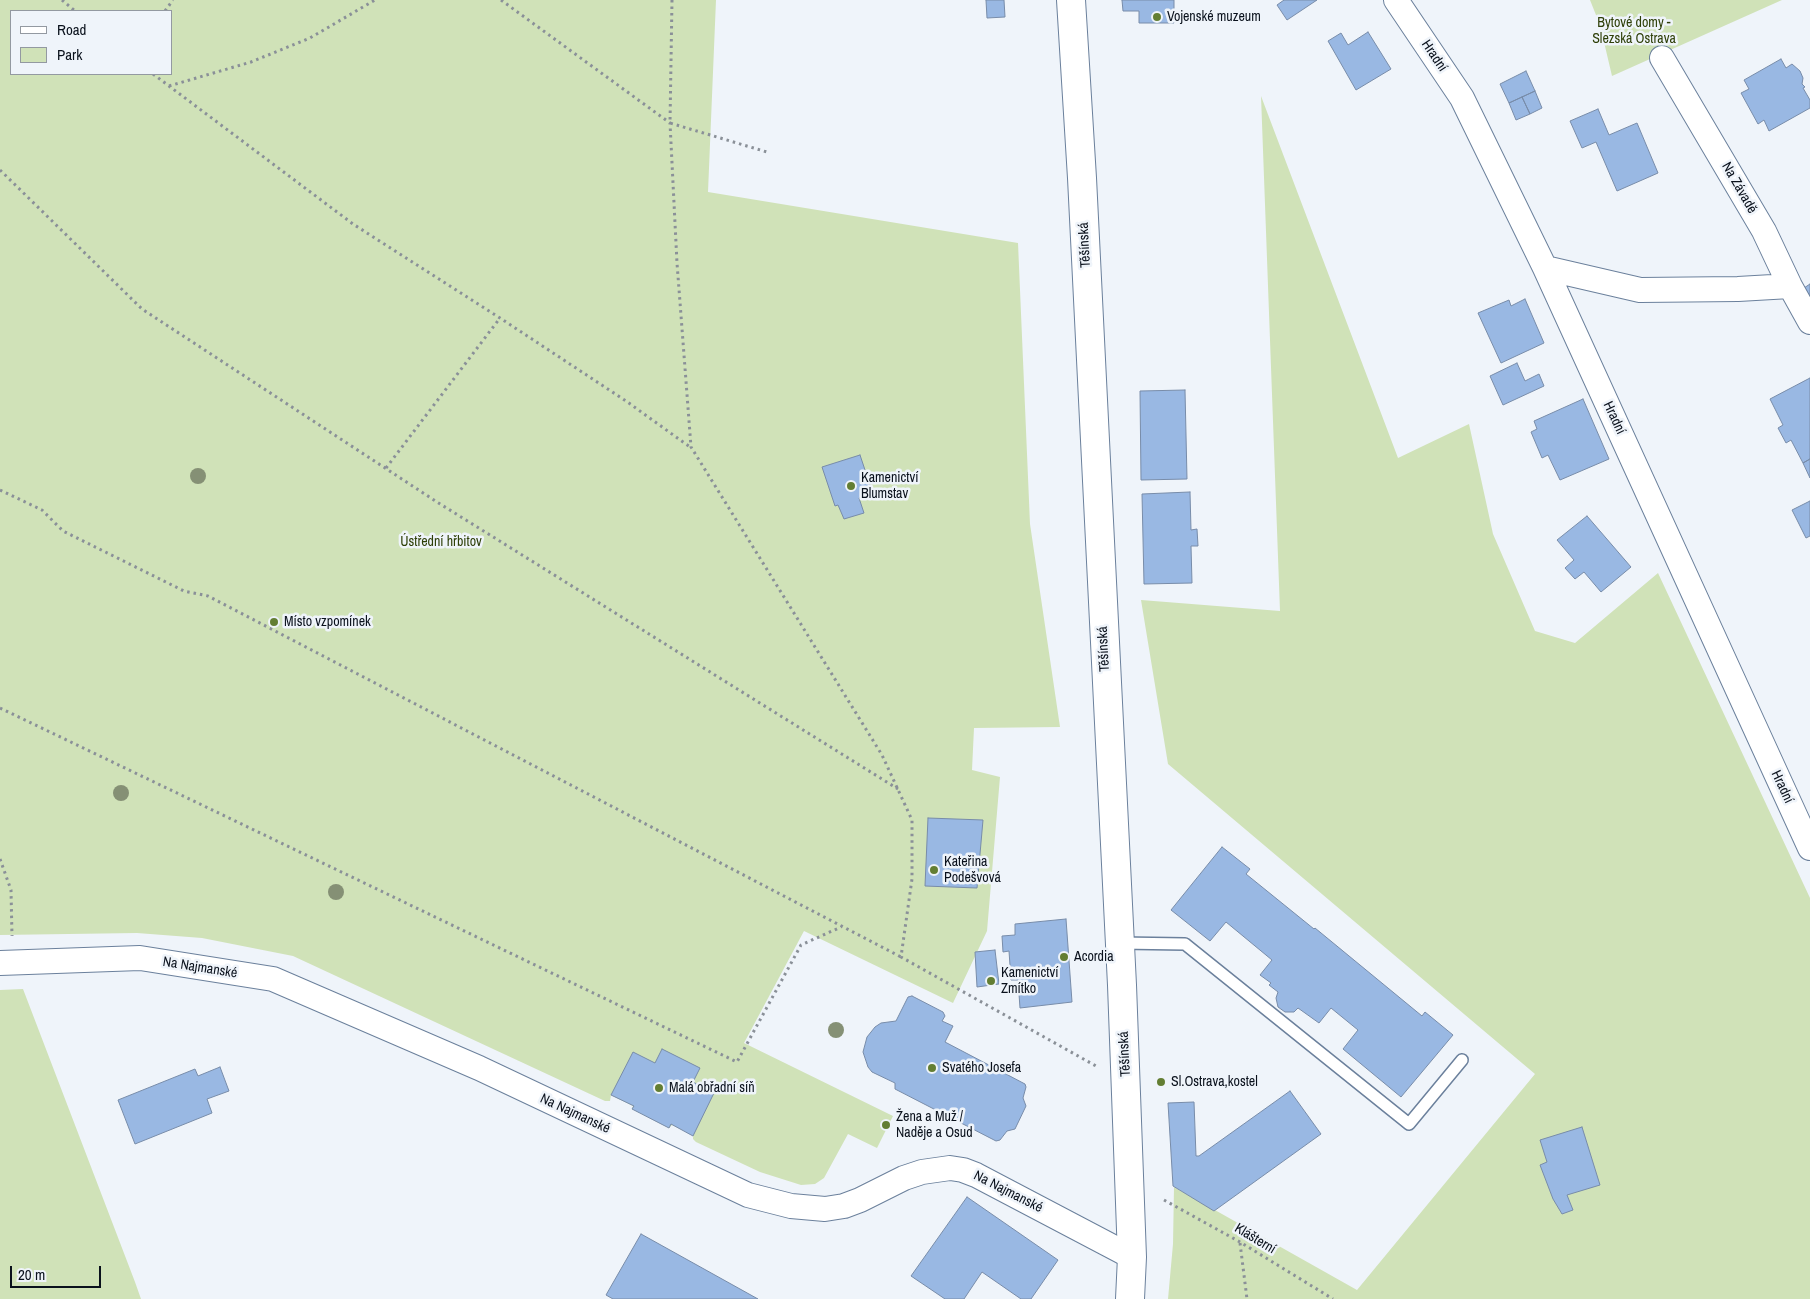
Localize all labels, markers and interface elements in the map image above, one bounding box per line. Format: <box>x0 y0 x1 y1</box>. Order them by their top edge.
place label: Vojenské muzeum <box>1167 9 1261 25</box>
legend <box>10 10 172 75</box>
marker: Vojenské muzeum <box>1151 11 1163 23</box>
park label: Bytové domy - Slezská Ostrava <box>1592 15 1676 48</box>
text: Road <box>57 19 86 40</box>
street label: Hradní <box>1417 37 1451 75</box>
text: Park <box>57 44 82 65</box>
street label: Na Závadě <box>1718 159 1760 217</box>
street label: Těšínská <box>1075 222 1095 268</box>
street label: Hradní <box>1599 399 1629 437</box>
place label: Kamenictví Blumstav <box>861 470 918 502</box>
marker: Kamenictví Blumstav <box>845 480 857 492</box>
park label: Ústřední hřbitov <box>400 534 482 550</box>
place label: Místo vzpomínek <box>284 614 371 630</box>
marker: Místo vzpomínek <box>268 616 280 628</box>
street label: Těšínská <box>1094 626 1114 672</box>
street label: Hradní <box>1767 768 1797 806</box>
place label: Kateřina Podešvová <box>944 854 1001 886</box>
marker: Kateřina Podešvová <box>928 864 940 876</box>
place label: Acordia <box>1074 949 1114 965</box>
marker: Acordia <box>1058 951 1070 963</box>
street label: Na Najmanské <box>162 954 238 982</box>
place label: Kamenictví Zmítko <box>1001 965 1058 998</box>
marker: Kamenictví Zmítko <box>985 975 997 987</box>
street label: Těšínská <box>1115 1031 1135 1077</box>
place label: Svatého Josefa <box>942 1060 1021 1076</box>
marker: Svatého Josefa <box>926 1062 938 1074</box>
place label: Sl.Ostrava,kostel <box>1171 1074 1258 1090</box>
marker: Sl.Ostrava,kostel <box>1155 1076 1167 1088</box>
place label: Malá obřadní síň <box>669 1080 755 1096</box>
marker: Malá obřadní síň <box>653 1082 665 1094</box>
street label: Na Najmanské <box>537 1090 613 1138</box>
place label: Žena a Muž / Naděje a Osud <box>896 1109 973 1142</box>
marker: Žena a Muž / Naděje a Osud <box>880 1119 892 1131</box>
street label: Na Najmanské <box>971 1167 1045 1217</box>
street label: Klášterní <box>1231 1220 1279 1258</box>
scale bar <box>12 1256 104 1288</box>
text: 20 m <box>18 1264 45 1285</box>

